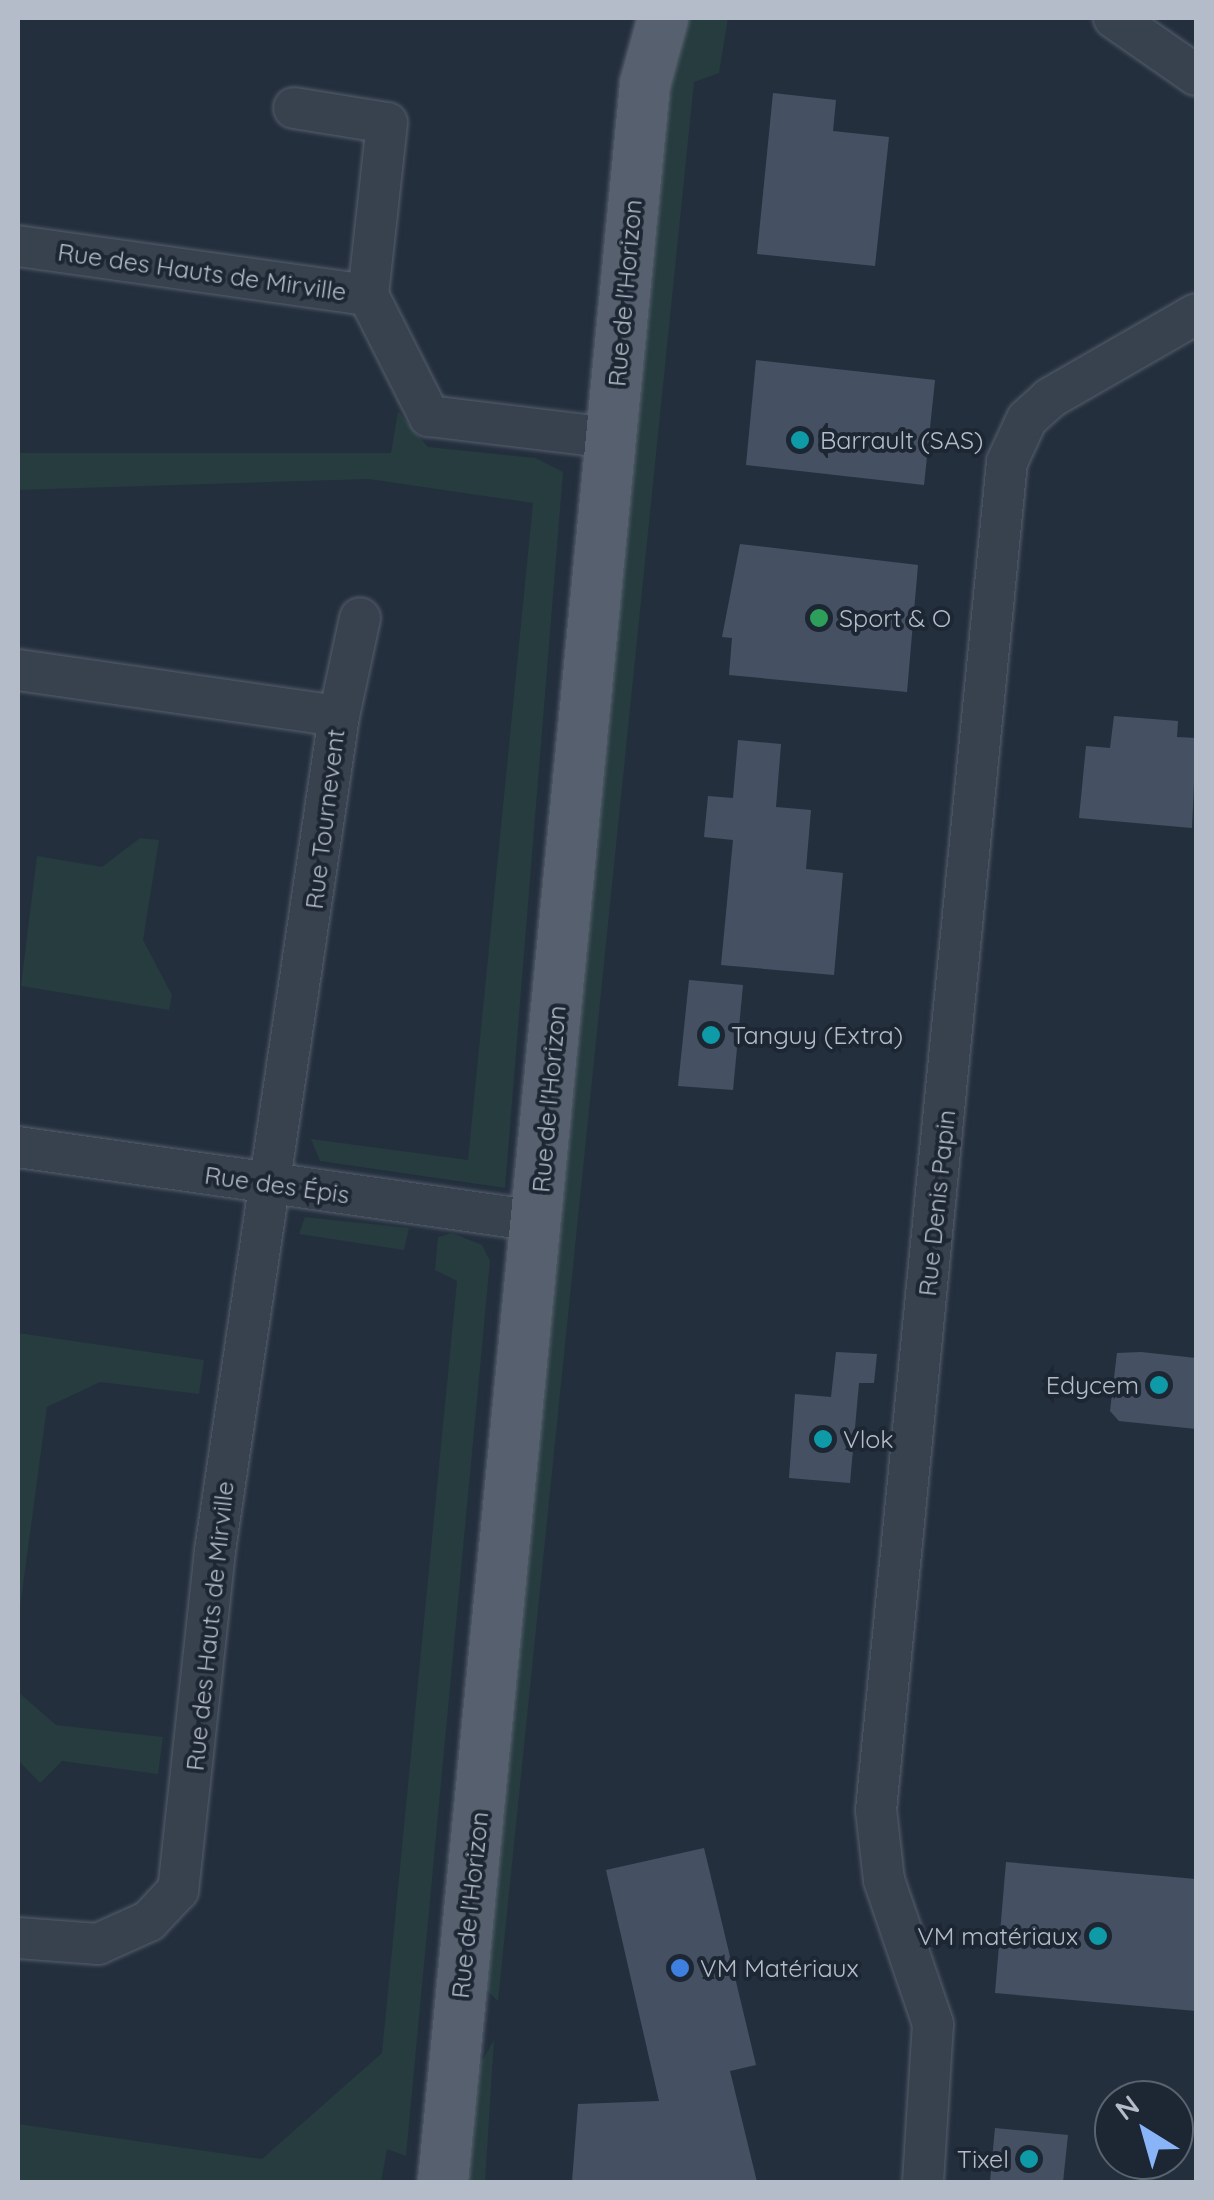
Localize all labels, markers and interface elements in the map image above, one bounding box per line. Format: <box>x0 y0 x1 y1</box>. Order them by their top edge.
street label: Rue de l'Horizon <box>602 198 648 388</box>
street label: Rue des Hauts de Mirville <box>56 237 348 307</box>
place label: Barrault (SAS) <box>820 425 983 455</box>
marker: Barrault (SAS) <box>789 429 811 451</box>
place label: Sport & O <box>839 603 951 633</box>
marker: Sport & O <box>808 607 830 629</box>
street label: Rue Tournevent <box>299 727 351 911</box>
street label: Rue de l'Horizon <box>526 1004 572 1194</box>
place label: Tanguy (Extra) <box>731 1020 903 1050</box>
marker: Tanguy (Extra) <box>700 1024 722 1046</box>
street label: Rue Denis Papin <box>912 1108 962 1298</box>
street label: Rue des Épis <box>203 1160 351 1210</box>
place label: Edycem <box>1046 1370 1139 1400</box>
marker: Edycem <box>1148 1374 1170 1396</box>
place label: Vlok <box>843 1424 894 1454</box>
marker: Vlok <box>812 1428 834 1450</box>
street label: Rue des Hauts de Mirville <box>180 1480 240 1772</box>
street label: Rue de l'Horizon <box>445 1810 495 2000</box>
place label: VM matériaux <box>917 1921 1078 1951</box>
marker: VM matériaux <box>1087 1925 1109 1947</box>
place label: VM Matériaux <box>700 1953 859 1983</box>
marker: VM Matériaux <box>669 1957 691 1979</box>
north arrow <box>1094 2080 1194 2180</box>
text: N <box>1108 2087 1146 2127</box>
place label: Tixel <box>957 2144 1009 2174</box>
marker: Tixel <box>1018 2148 1040 2170</box>

